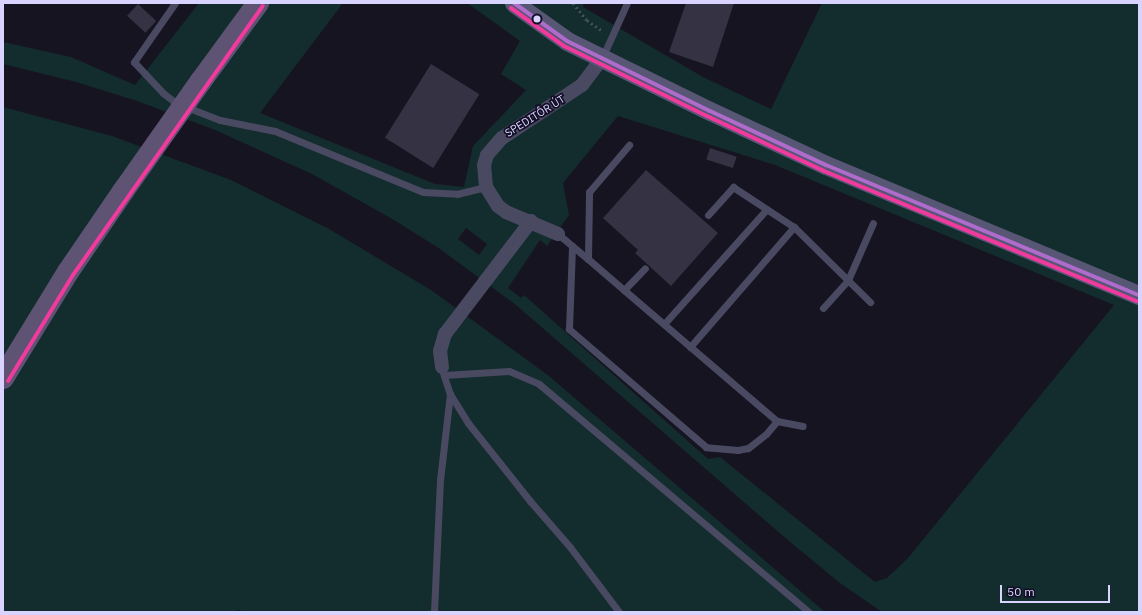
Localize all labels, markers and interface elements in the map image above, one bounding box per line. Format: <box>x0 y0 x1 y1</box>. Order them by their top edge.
unlabelled marker <box>532 14 542 24</box>
street label: SPEDITŐR ÚT <box>502 92 568 140</box>
scale bar <box>1002 577 1112 603</box>
text: 50 m <box>1007 584 1035 599</box>

